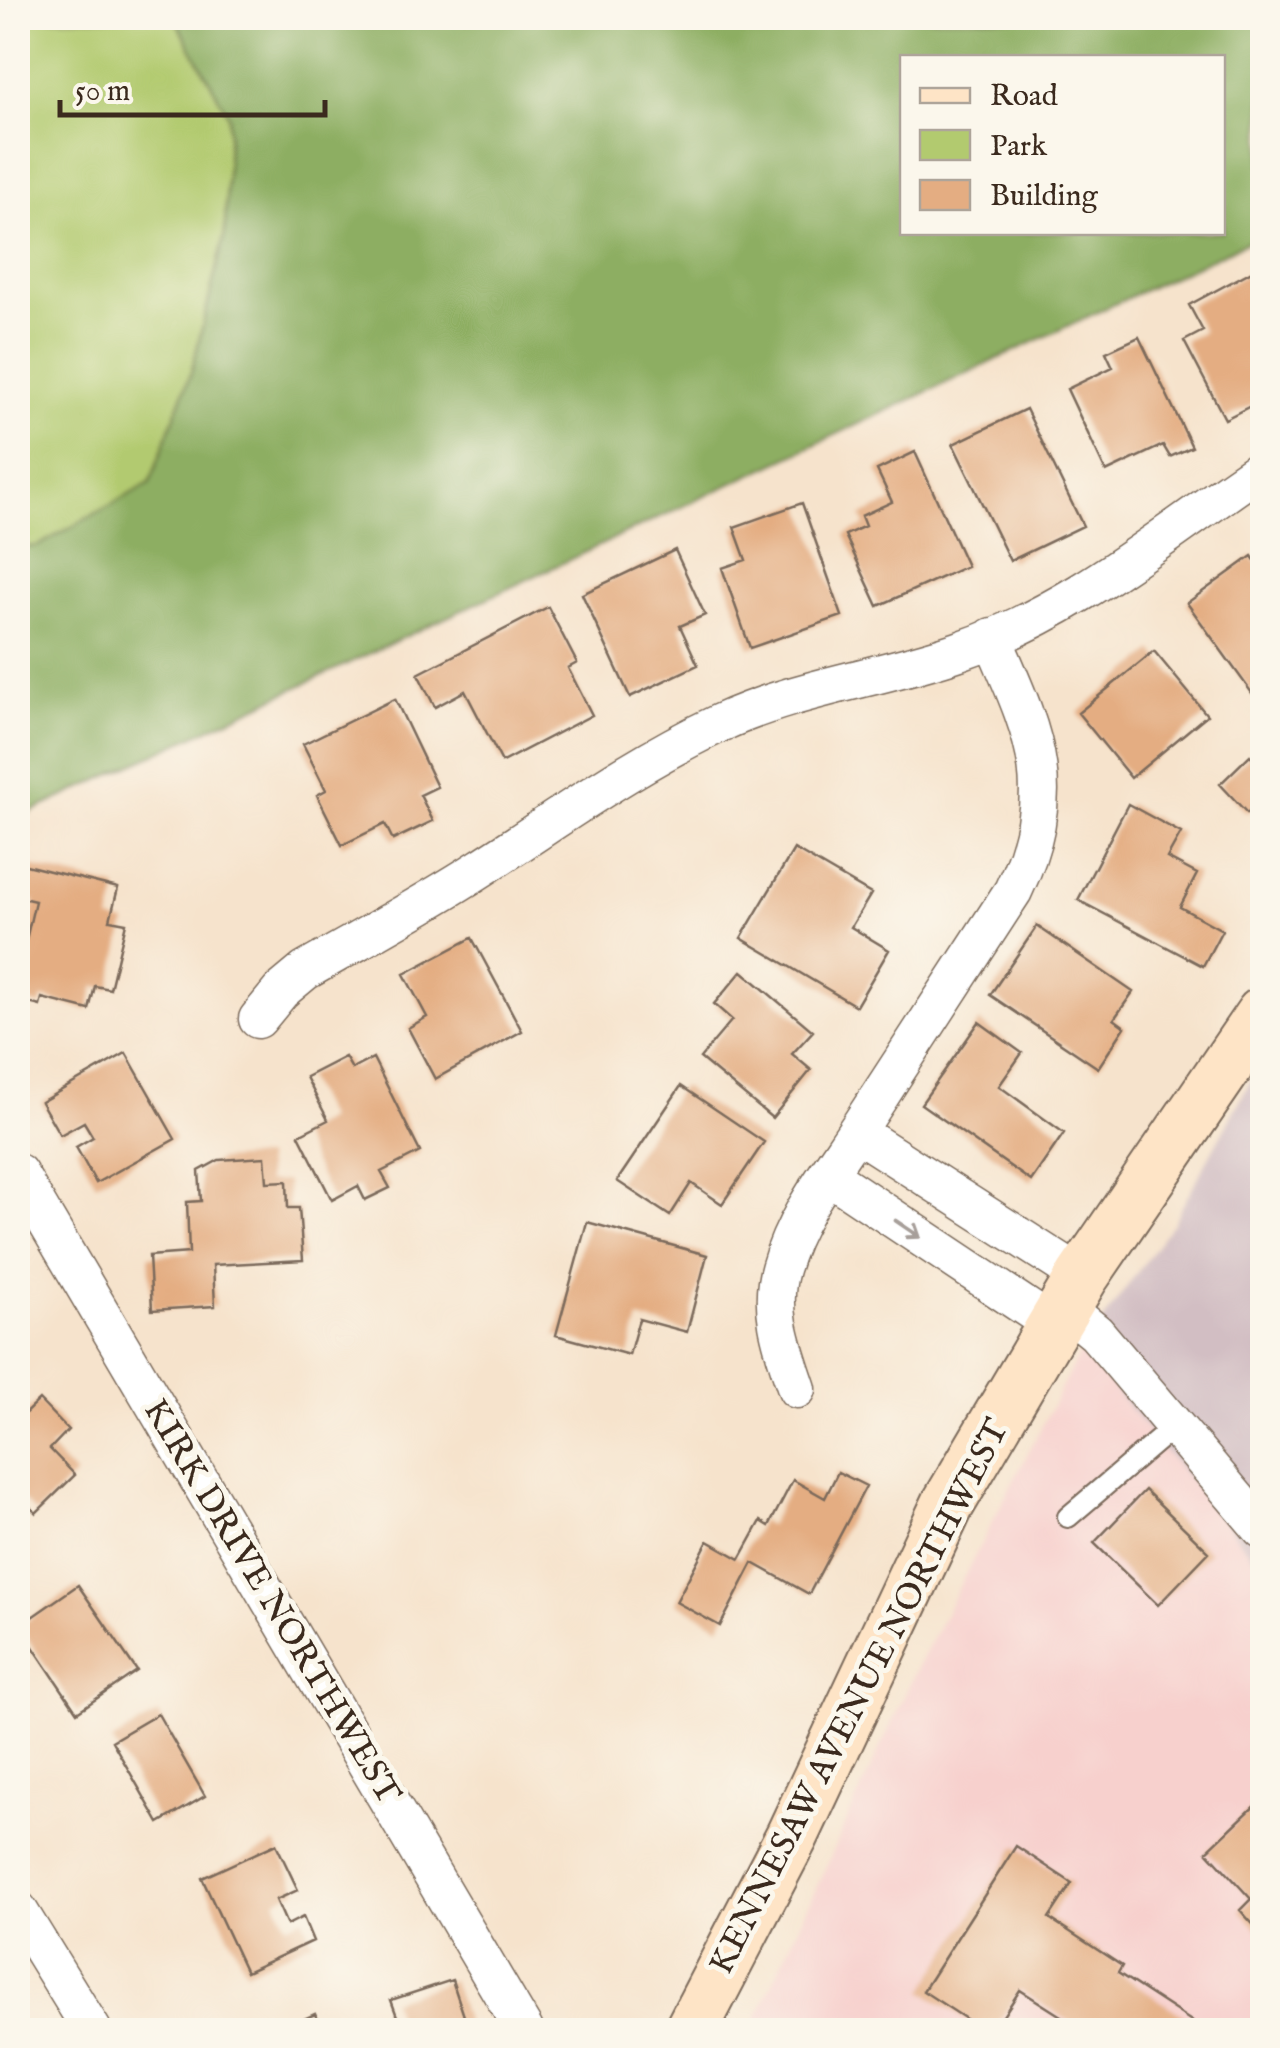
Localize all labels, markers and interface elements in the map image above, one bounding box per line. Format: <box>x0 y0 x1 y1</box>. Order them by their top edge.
scale bar <box>60 55 325 117</box>
legend <box>900 55 1225 235</box>
text: 50 m <box>75 73 130 111</box>
text: Road <box>990 78 1059 116</box>
text: Park <box>990 128 1048 166</box>
text: Building <box>990 178 1099 216</box>
one-way arrow <box>894 1218 922 1239</box>
street label: KIRK DRIVE NORTHWEST <box>132 1391 410 1813</box>
street label: KENNESAW AVENUE NORTHWEST <box>700 1411 1020 1982</box>

